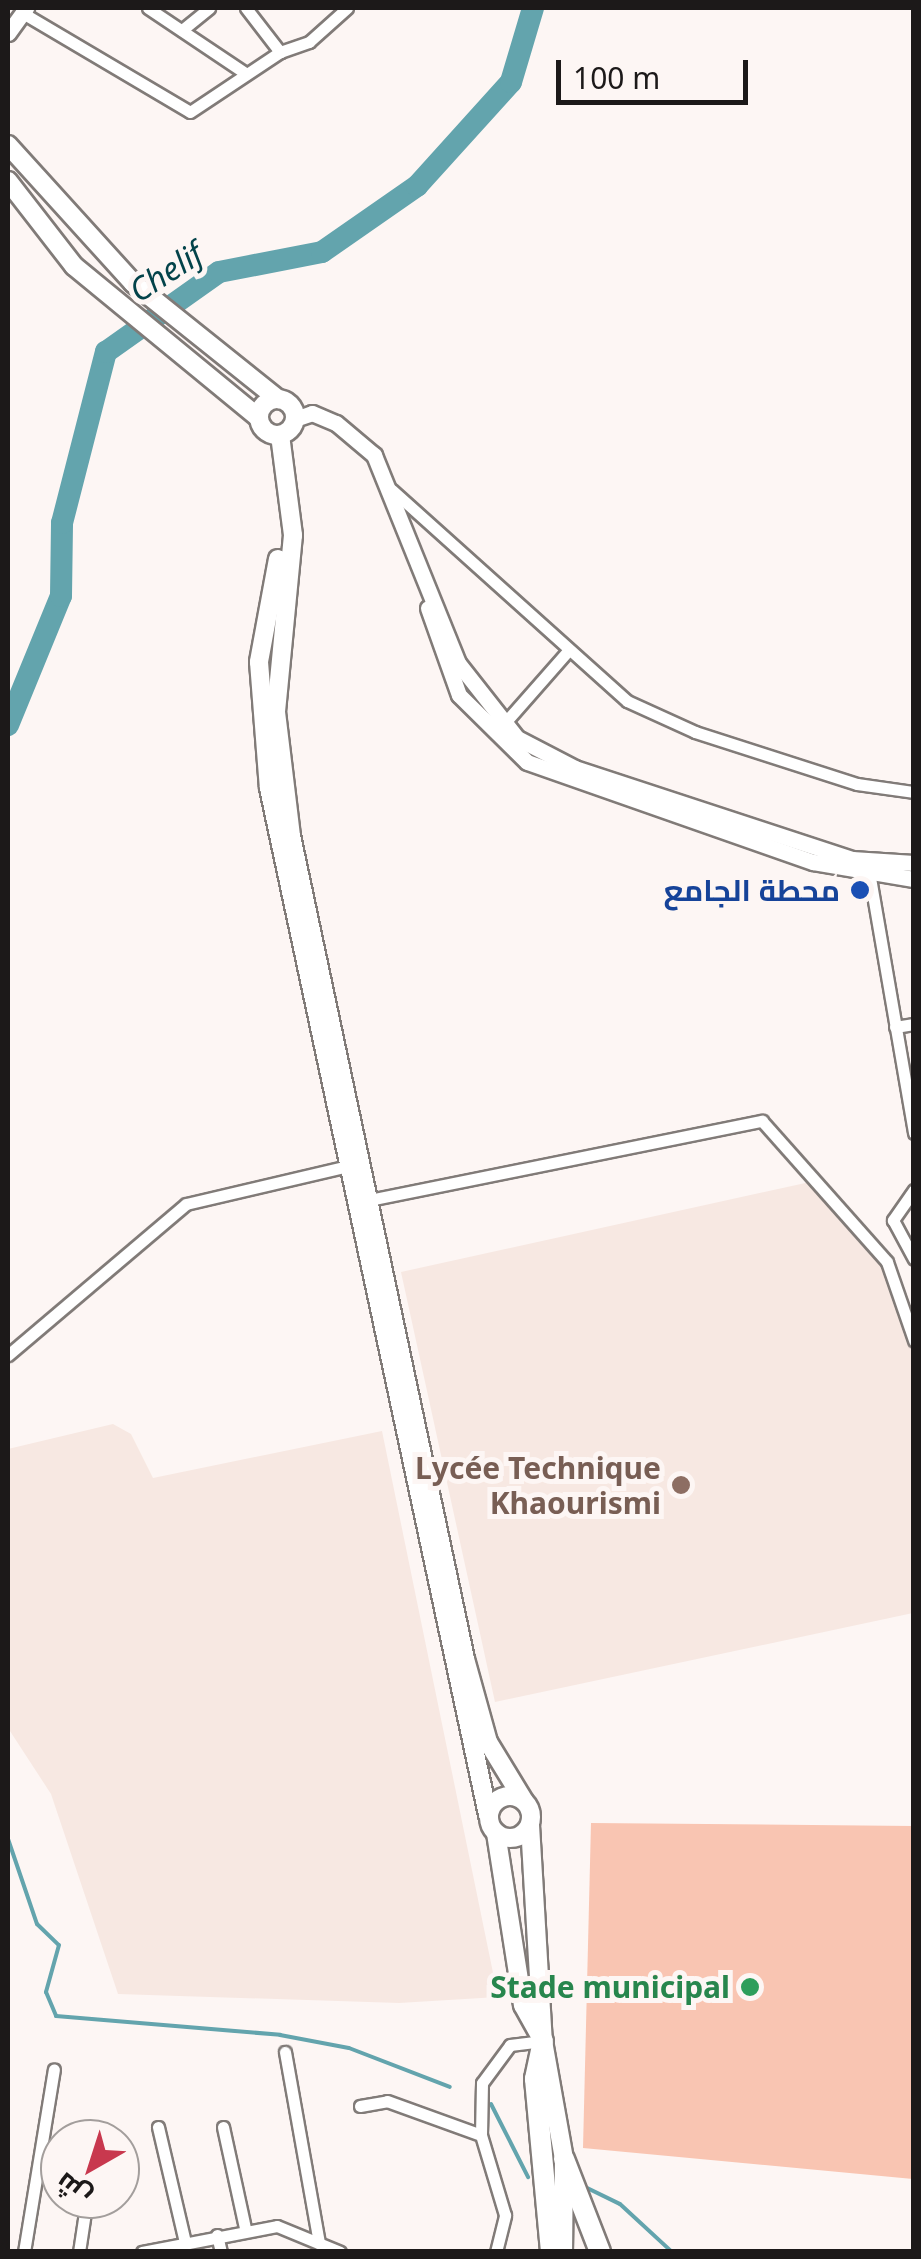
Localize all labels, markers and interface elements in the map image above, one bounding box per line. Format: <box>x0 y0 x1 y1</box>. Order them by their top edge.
scale bar <box>561 40 754 102</box>
text: 100 m <box>573 57 660 98</box>
water label: Chelif <box>122 234 210 310</box>
place label: محطة الجامع <box>664 872 840 908</box>
marker: محطة الجامع <box>849 879 871 901</box>
place label: Lycée Technique Khaourismi <box>415 1450 661 1520</box>
marker: Lycée Technique Khaourismi <box>670 1474 692 1496</box>
place label: Stade municipal <box>490 1969 730 2005</box>
marker: Stade municipal <box>739 1976 761 1998</box>
north arrow <box>40 2119 140 2219</box>
text: ش <box>46 2165 98 2217</box>

